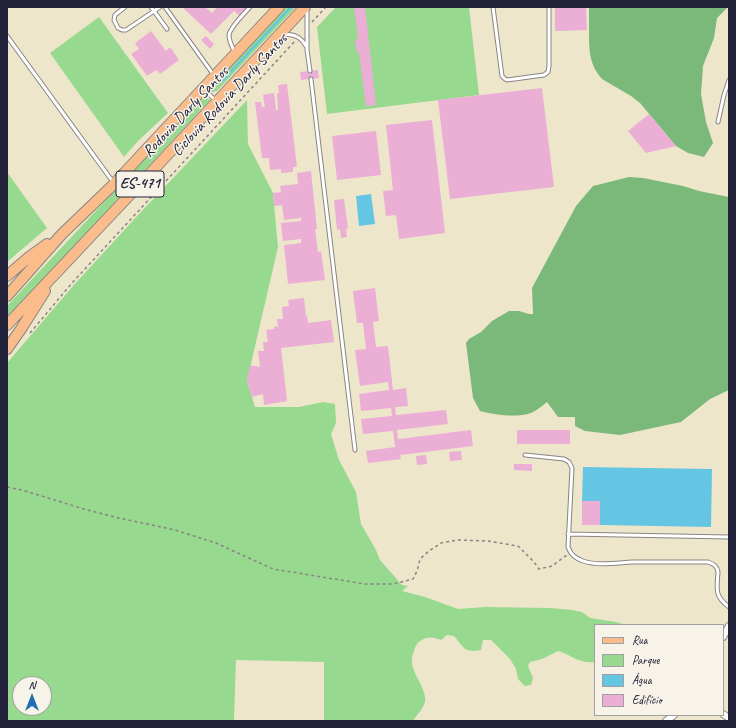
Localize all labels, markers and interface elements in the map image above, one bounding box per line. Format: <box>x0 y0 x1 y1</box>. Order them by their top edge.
street label: Ciclovia Rodovia Darly Santos <box>168 30 292 160</box>
street label: Rodovia Darly Santos <box>139 63 233 161</box>
road number: ES-471 <box>116 171 164 197</box>
legend <box>594 624 724 716</box>
text: Rua <box>632 632 647 648</box>
text: Parque <box>632 652 660 668</box>
text: Água <box>632 672 652 688</box>
north arrow <box>12 676 52 716</box>
text: N <box>29 678 35 692</box>
text: Edifício <box>632 692 662 708</box>

